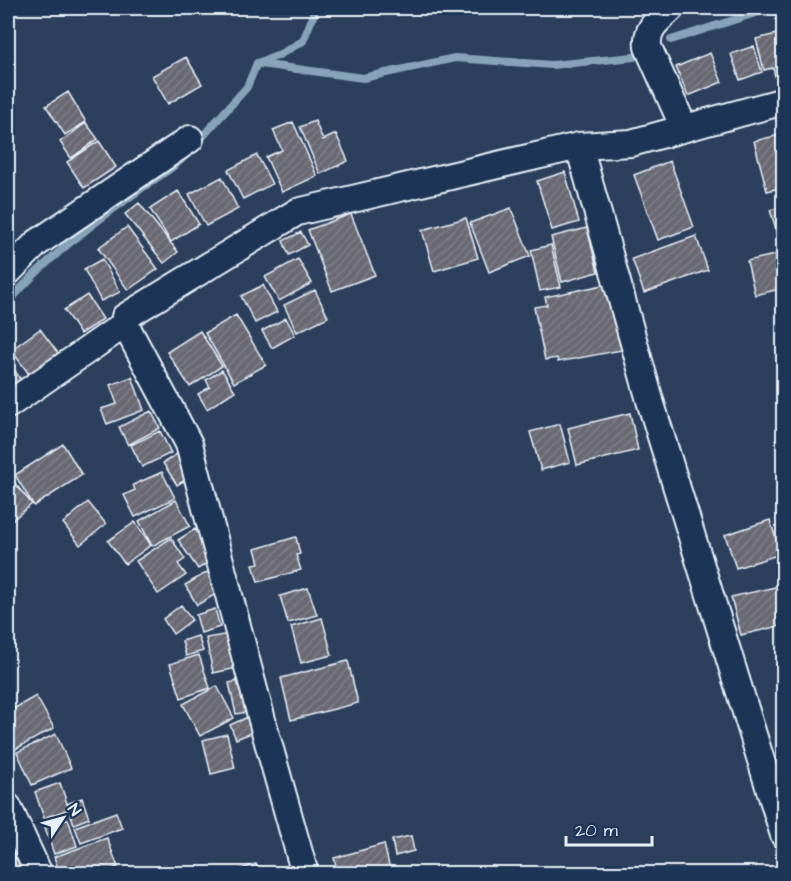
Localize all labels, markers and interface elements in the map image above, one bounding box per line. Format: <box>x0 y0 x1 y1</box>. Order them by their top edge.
north arrow <box>33 788 93 848</box>
text: N <box>62 799 86 820</box>
scale bar <box>566 809 652 847</box>
text: 20 m <box>575 818 618 843</box>

